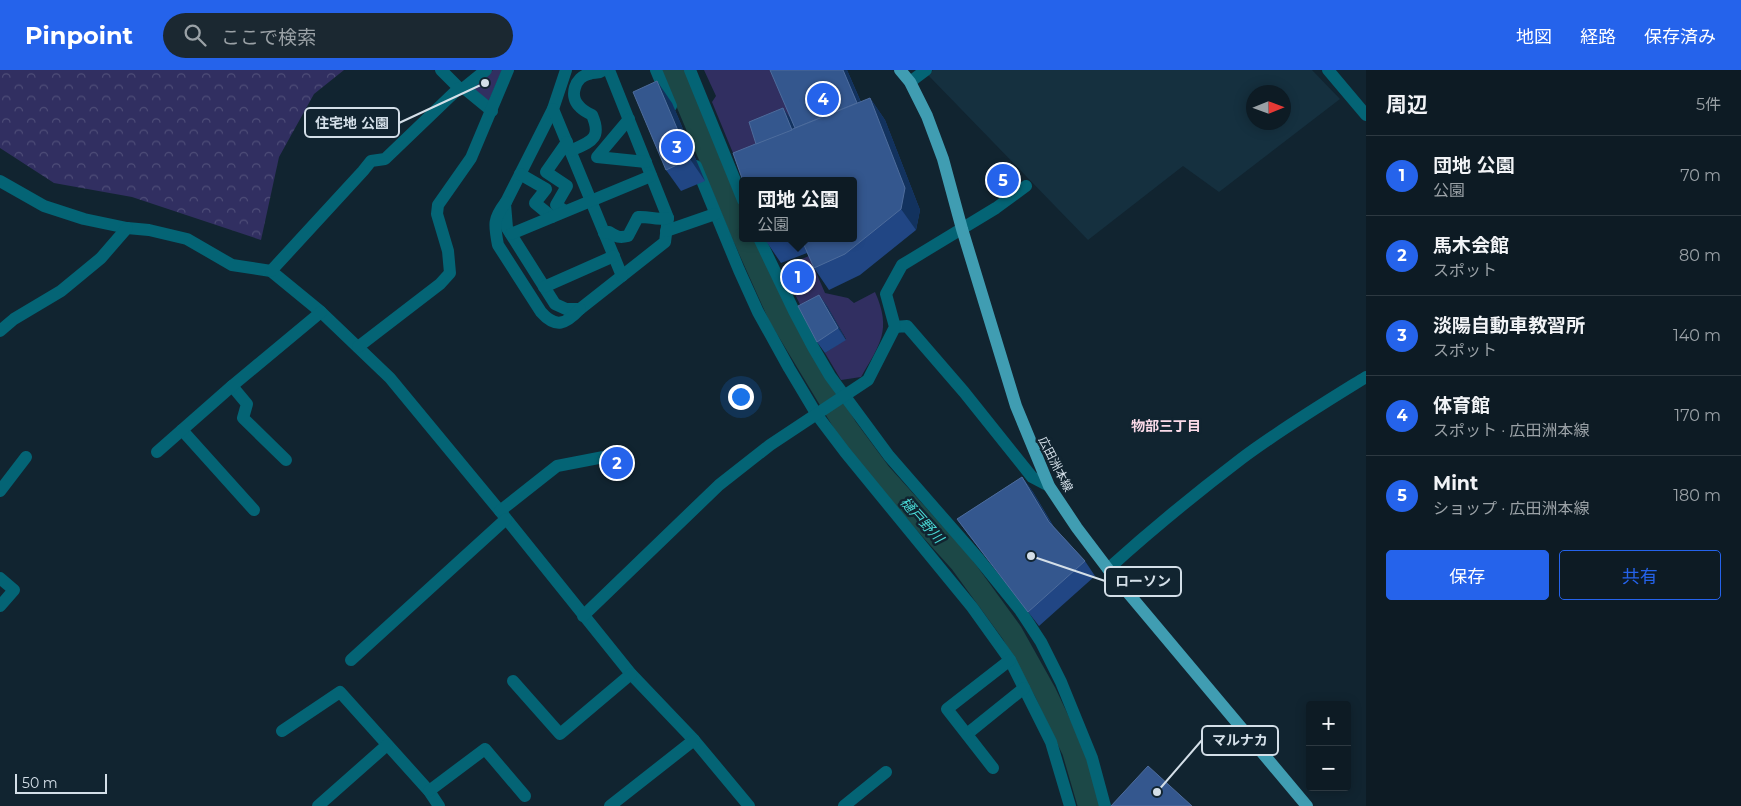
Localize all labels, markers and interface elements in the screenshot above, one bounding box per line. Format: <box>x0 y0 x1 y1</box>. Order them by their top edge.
search box <box>163 13 513 58</box>
text: Pinpoint <box>25 21 133 50</box>
icon: search <box>181 21 209 49</box>
text: ここで検索 <box>221 26 316 49</box>
text: 地図 <box>1516 26 1552 48</box>
text: 経路 <box>1580 26 1616 48</box>
text: 保存済み <box>1644 26 1716 48</box>
pin: 4 <box>807 80 839 118</box>
north arrow <box>1246 85 1291 130</box>
text: 周辺 <box>1386 92 1428 117</box>
text: 5件 <box>1696 95 1721 114</box>
callout: 住宅地 公園 <box>305 108 399 137</box>
text: 住宅地 公園 <box>315 114 389 132</box>
pin: 3 <box>661 128 693 166</box>
text: 団地 公園 <box>1433 154 1514 177</box>
pin: 5 <box>987 161 1019 199</box>
text: 1 <box>1399 166 1405 185</box>
text: 70 m <box>1680 166 1721 185</box>
popup <box>739 177 857 242</box>
text: 公園 <box>1433 181 1465 200</box>
text: 団地 公園 <box>757 188 839 211</box>
text: 公園 <box>757 215 789 234</box>
text: 馬木会館 <box>1433 234 1509 257</box>
text: 2 <box>1397 246 1407 265</box>
text: 80 m <box>1679 246 1721 265</box>
pin: 1 <box>782 258 814 296</box>
text: スポット <box>1433 261 1497 280</box>
text: 淡陽自動車教習所 <box>1433 314 1585 337</box>
text: 3 <box>1397 326 1407 345</box>
text: 140 m <box>1673 326 1721 345</box>
text: スポット <box>1433 341 1497 360</box>
your location <box>728 384 754 410</box>
text: 体育館 <box>1433 394 1490 417</box>
text: 4 <box>1396 406 1408 425</box>
text: 170 m <box>1674 406 1721 425</box>
district label: 物部三丁目 <box>1131 417 1201 435</box>
text: スポット · 広田洲本線 <box>1433 421 1589 440</box>
street label: 広田洲本線 <box>1036 434 1076 494</box>
pin: 2 <box>601 444 633 482</box>
text: Mint <box>1433 472 1478 495</box>
text: 5 <box>1397 486 1407 505</box>
text: 180 m <box>1673 486 1721 505</box>
water label: 樋戸野川 <box>897 493 949 548</box>
text: ショップ · 広田洲本線 <box>1433 499 1589 518</box>
button: 保存 <box>1386 550 1549 600</box>
button: 共有 <box>1559 550 1721 600</box>
callout: ローソン <box>1105 567 1181 596</box>
text: ローソン <box>1115 572 1171 590</box>
map controls <box>1306 701 1351 791</box>
button: + <box>1306 701 1351 746</box>
callout: マルナカ <box>1202 726 1278 755</box>
text: マルナカ <box>1212 731 1268 749</box>
button: − <box>1306 746 1351 791</box>
scale bar <box>15 771 108 794</box>
text: 50 m <box>22 774 58 792</box>

